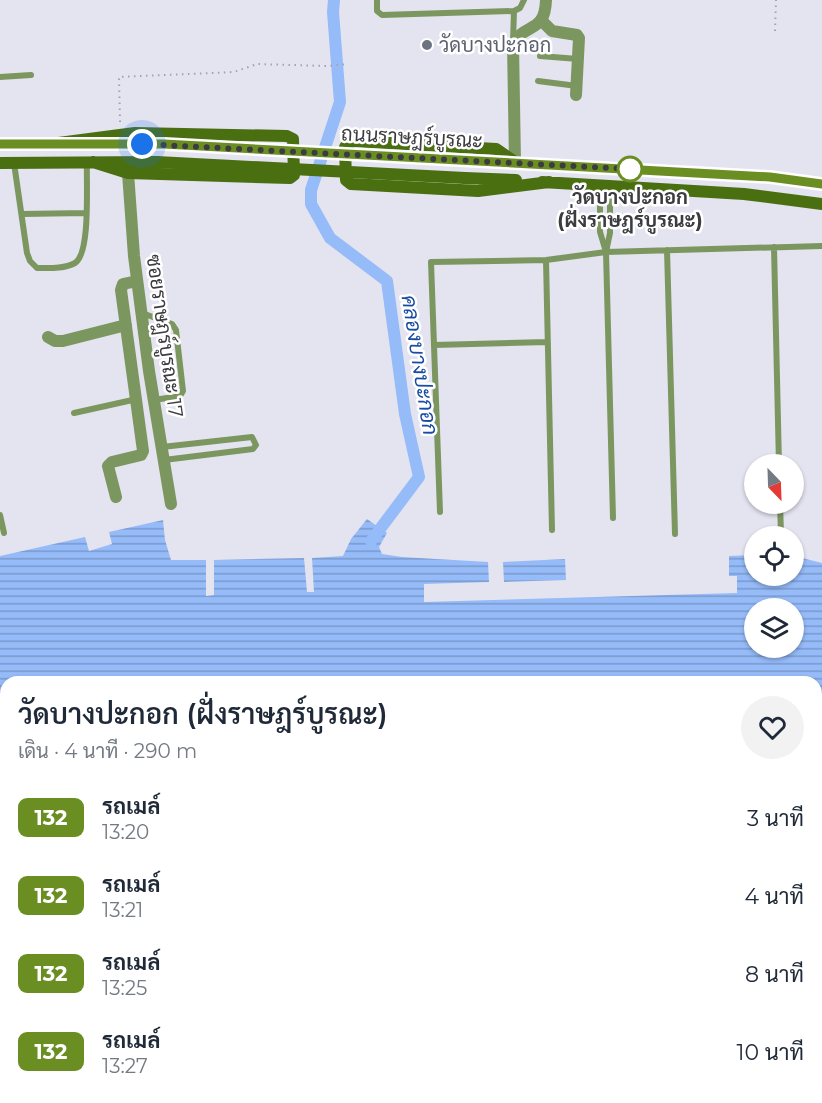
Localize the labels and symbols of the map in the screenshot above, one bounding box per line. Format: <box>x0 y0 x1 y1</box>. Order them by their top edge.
place label: วัดบางปะกอก <box>439 33 551 57</box>
marker: วัดบางปะกอก <box>420 38 434 52</box>
street label: ถนนราษฎร์บูรณะ <box>340 119 484 156</box>
your location <box>127 129 157 159</box>
marker: วัดบางปะกอก (ฝั่งราษฎร์บูรณะ) <box>617 156 643 182</box>
place label: วัดบางปะกอก (ฝั่งราษฎร์บูรณะ) <box>557 184 703 234</box>
street label: ซอยราษฎร์บูรณะ 17 <box>139 253 190 420</box>
water label: คลองบางปะกอก <box>397 293 443 437</box>
north arrow <box>744 454 804 514</box>

